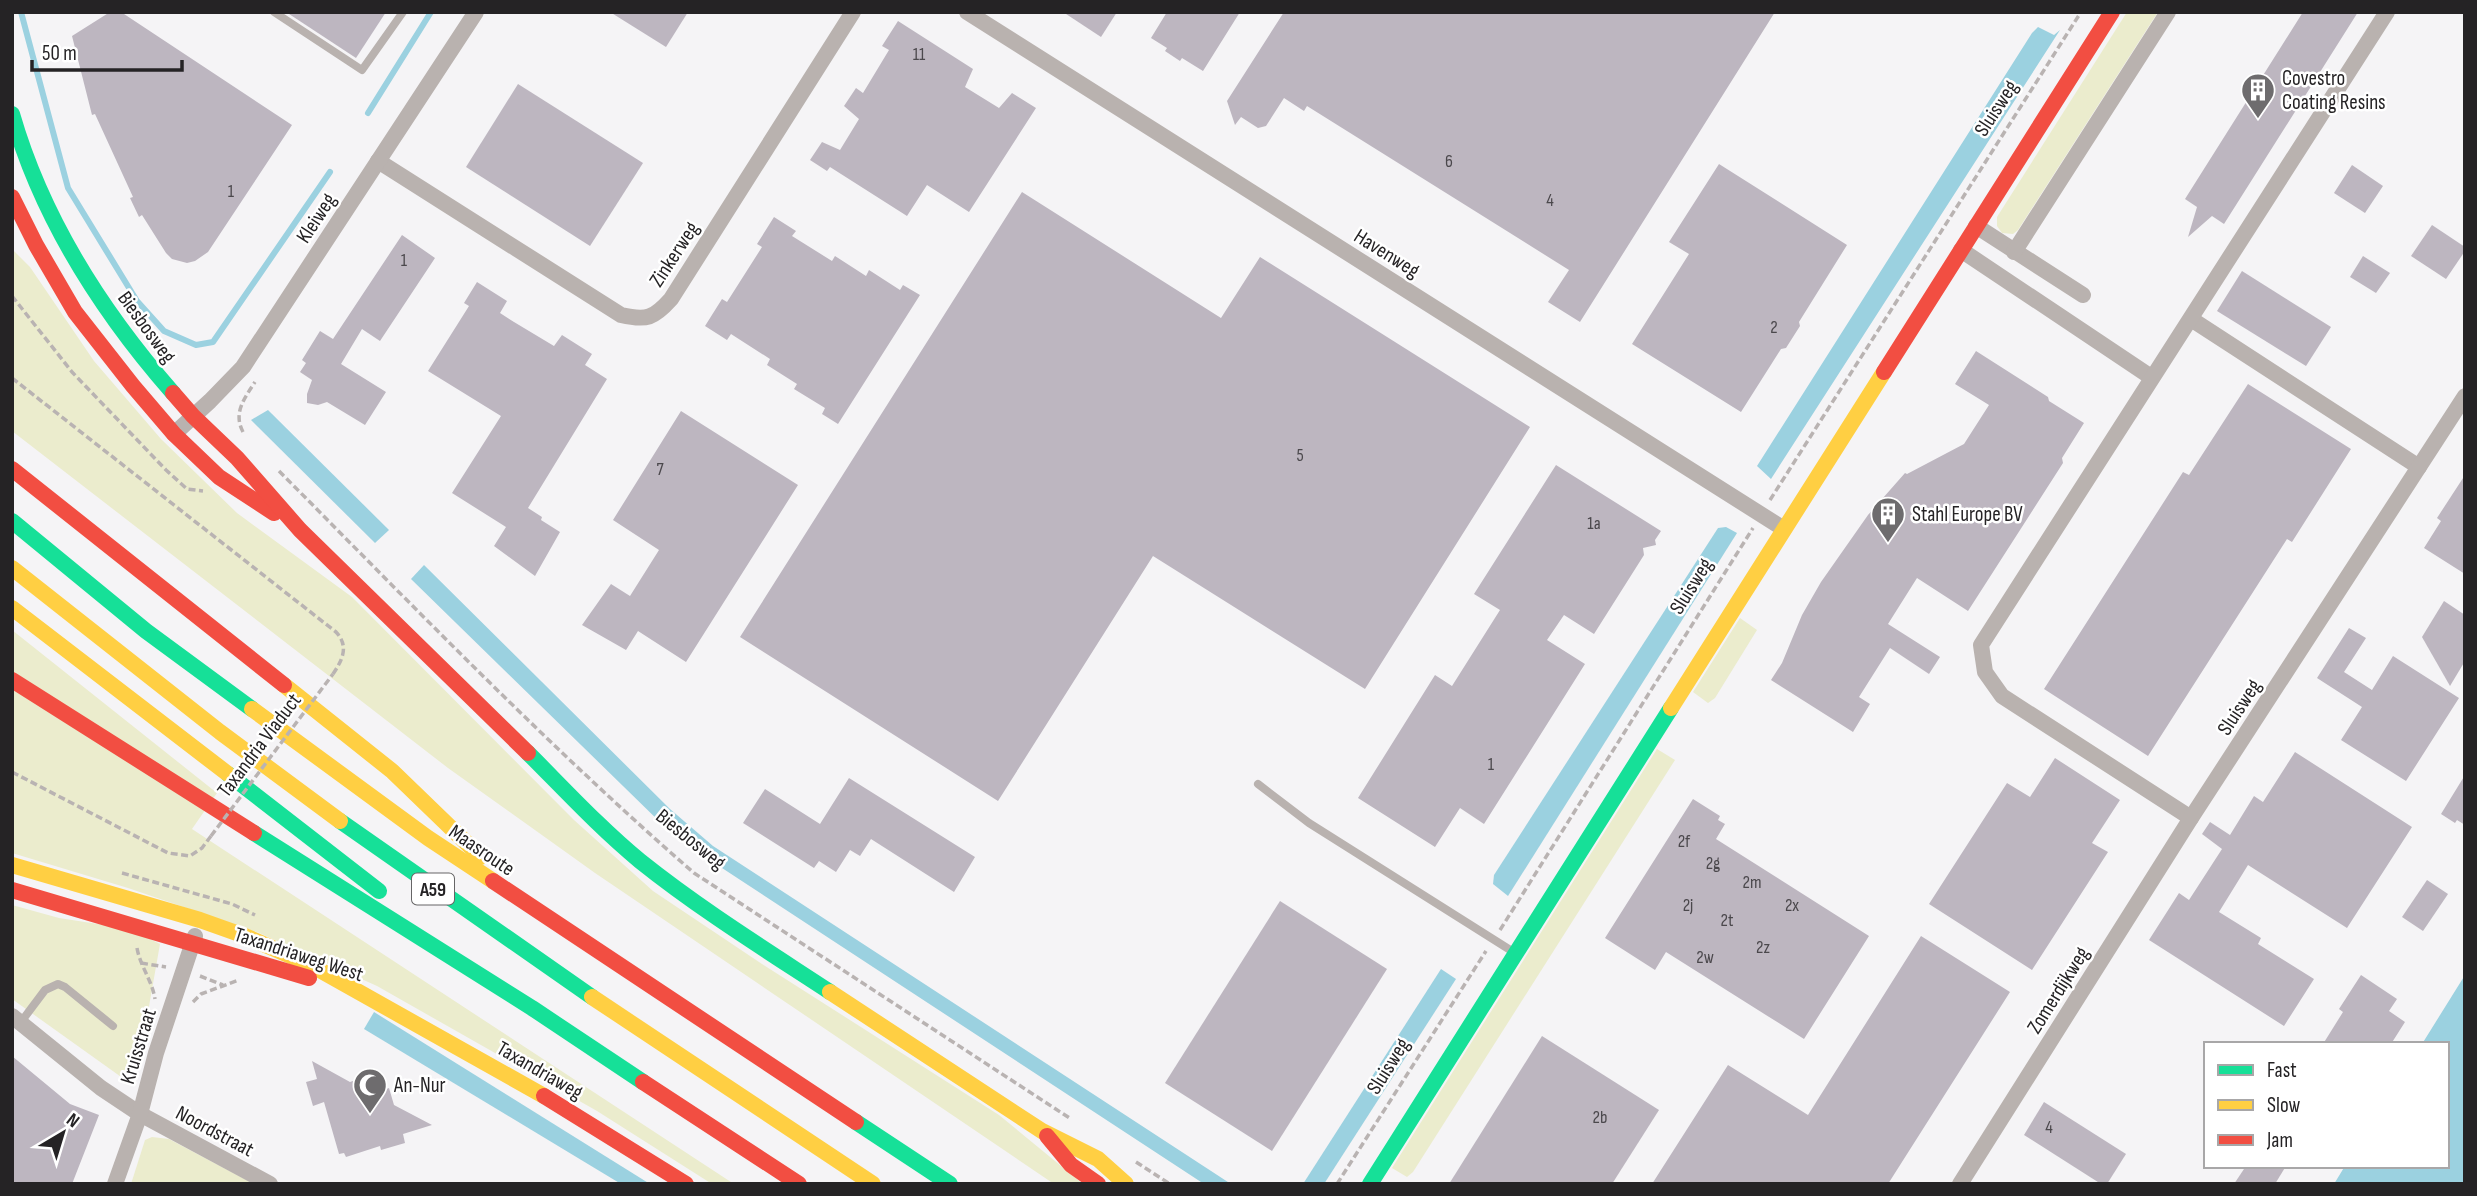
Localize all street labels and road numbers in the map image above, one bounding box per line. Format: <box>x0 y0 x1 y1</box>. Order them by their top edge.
street label: Sluisweg <box>1969 76 2024 141</box>
street label: Kleiweg <box>291 189 342 248</box>
street label: Zinkerweg <box>644 217 705 292</box>
street label: Havenweg <box>1349 224 1424 283</box>
street label: Biesbosweg <box>112 286 181 368</box>
street label: Sluisweg <box>1664 553 1718 619</box>
street label: Sluisweg <box>2212 675 2267 740</box>
street label: Taxandria Viaduct <box>212 688 307 802</box>
street label: Biesbosweg <box>651 804 731 875</box>
street label: Maasroute <box>444 819 519 881</box>
road number: A59 <box>412 874 454 904</box>
street label: Taxandriaweg West <box>231 922 367 987</box>
street label: Zomerdijkweg <box>2022 942 2095 1038</box>
street label: Kruisstraat <box>115 1005 162 1087</box>
street label: Sluisweg <box>1361 1033 1415 1099</box>
street label: Taxandriaweg <box>492 1036 587 1105</box>
street label: Noordstraat <box>171 1100 258 1162</box>

